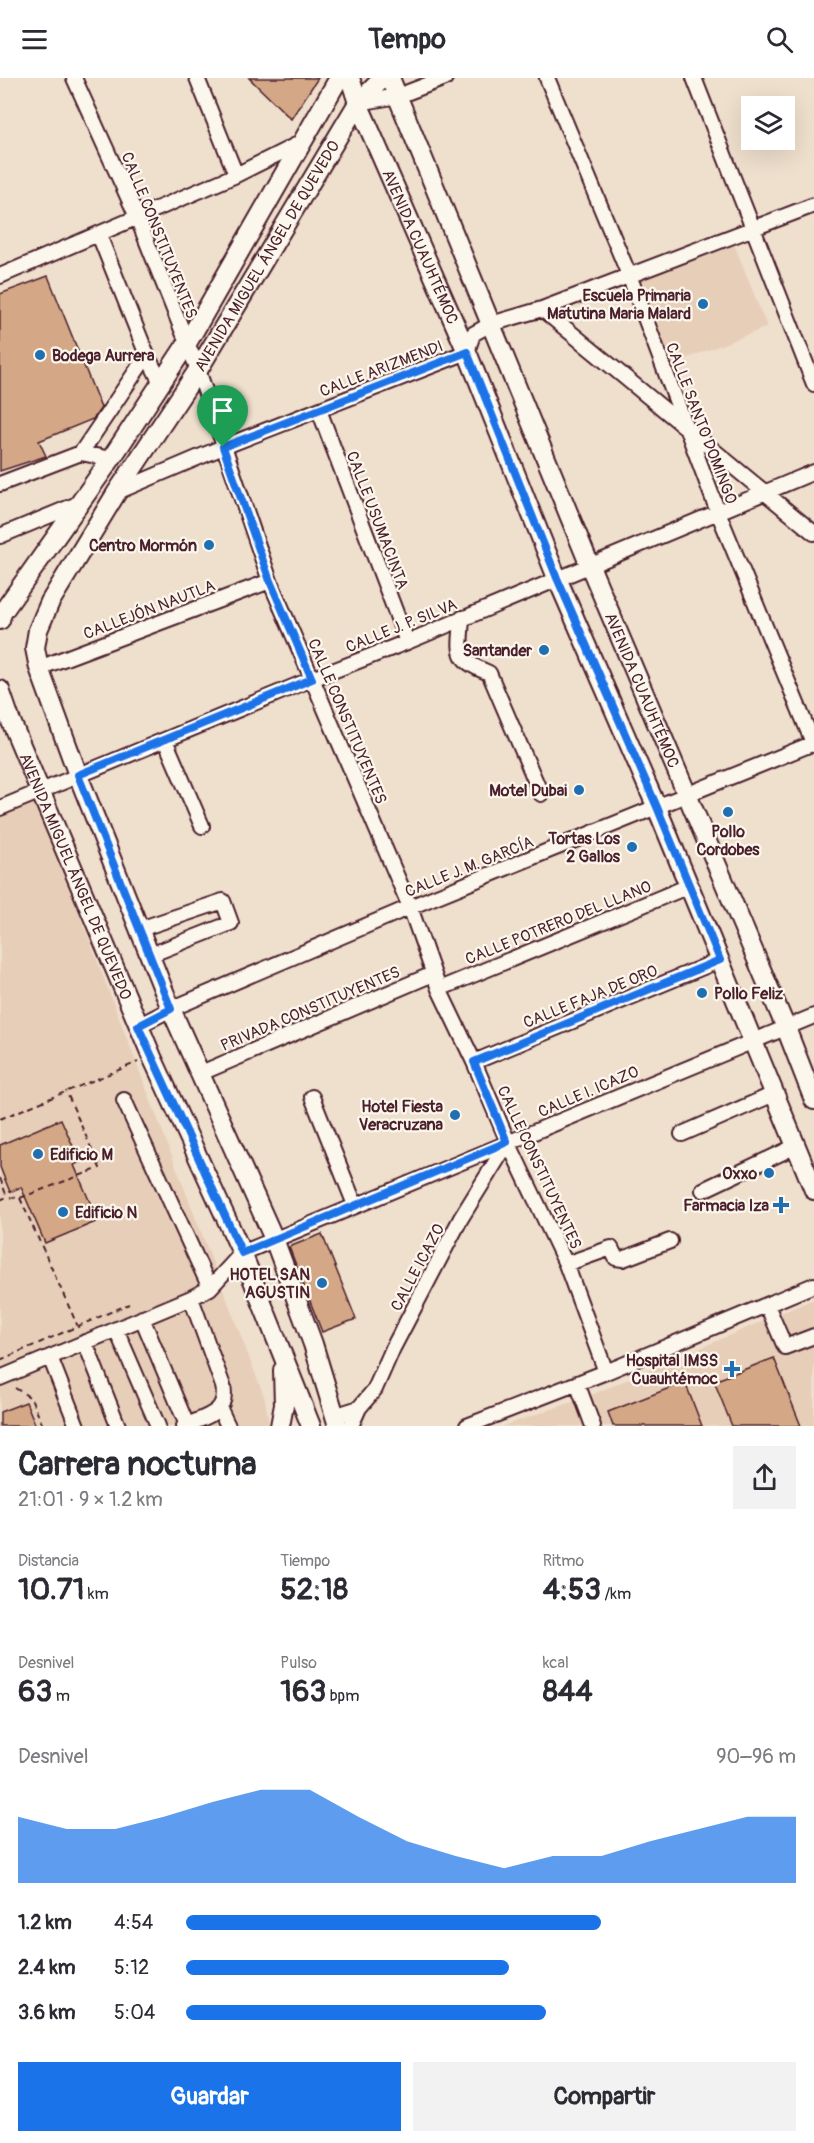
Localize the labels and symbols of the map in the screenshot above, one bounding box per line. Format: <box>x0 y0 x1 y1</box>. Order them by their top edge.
street label: AVENIDA MIGUEL ÁNGEL DE QUEVEDO <box>190 137 344 375</box>
street label: CALLE CONSTITUYENTES <box>117 149 202 322</box>
street label: AVENIDA CUAUHTÉMOC <box>377 167 463 328</box>
place label: Escuela Primaria Matutina Maria Malard <box>547 286 692 324</box>
marker: Escuela Primaria Matutina Maria Malard <box>696 297 710 311</box>
street label: CALLE ARIZMENDI <box>317 336 446 402</box>
street label: CALLE SANTO DOMINGO <box>661 340 741 507</box>
place label: Bodega Aurrera <box>52 346 155 366</box>
marker: Bodega Aurrera <box>33 348 47 362</box>
pin <box>197 385 248 447</box>
street label: CALLE USUMACINTA <box>341 448 413 592</box>
place label: Centro Mormón <box>89 536 197 556</box>
marker: Centro Mormón <box>202 538 216 552</box>
street label: CALLEJÓN NAUTLA <box>80 575 218 644</box>
street label: CALLE J. P. SILVA <box>343 594 460 657</box>
street label: AVENIDA CUAUHTÉMOC <box>600 610 683 771</box>
street label: CALLE CONSTITUYENTES <box>303 636 391 807</box>
place label: Santander <box>463 641 532 661</box>
marker: Santander <box>537 643 551 657</box>
street label: AVENIDA MIGUEL ÁNGEL DE QUEVEDO <box>14 750 136 1003</box>
place label: Motel Dubai <box>489 781 567 801</box>
marker: Motel Dubai <box>572 783 586 797</box>
marker: Pollo Cordobes <box>721 805 735 819</box>
place label: Pollo Cordobes <box>697 822 760 860</box>
place label: Tortas Los 2 Gallos <box>547 829 621 867</box>
street label: CALLE J. M. GARCÍA <box>402 832 537 902</box>
marker: Tortas Los 2 Gallos <box>625 840 639 854</box>
street label: CALLE POTRERO DEL LLANO <box>463 876 654 969</box>
street label: CALLE FAJA DE ORO <box>520 961 660 1033</box>
street label: PRIVADA CONSTITUYENTES <box>218 962 403 1056</box>
place label: Pollo Feliz <box>714 984 784 1004</box>
marker: Pollo Feliz <box>695 986 709 1000</box>
street label: CALLE I. ICAZO <box>535 1062 642 1122</box>
street label: CALLE CONSTITUYENTES <box>492 1083 586 1252</box>
place label: Hotel Fiesta Veracruzana <box>359 1097 444 1135</box>
marker: Hotel Fiesta Veracruzana <box>448 1108 462 1122</box>
place label: Edificio M <box>50 1145 113 1165</box>
marker: Edificio M <box>31 1147 45 1161</box>
place label: Oxxo <box>722 1164 757 1184</box>
marker: Oxxo <box>762 1166 776 1180</box>
place label: Farmacia Iza <box>683 1196 770 1216</box>
marker: Farmacia Iza <box>774 1198 788 1212</box>
place label: Edificio N <box>75 1203 137 1223</box>
marker: Edificio N <box>56 1205 70 1219</box>
street label: CALLE ICAZO <box>387 1220 449 1315</box>
place label: HOTEL SAN AGUSTIN <box>229 1265 310 1303</box>
marker: HOTEL SAN AGUSTIN <box>315 1276 329 1290</box>
place label: Hospital IMSS Cuauhtémoc <box>626 1351 718 1389</box>
marker: Hospital IMSS Cuauhtémoc <box>723 1360 741 1378</box>

